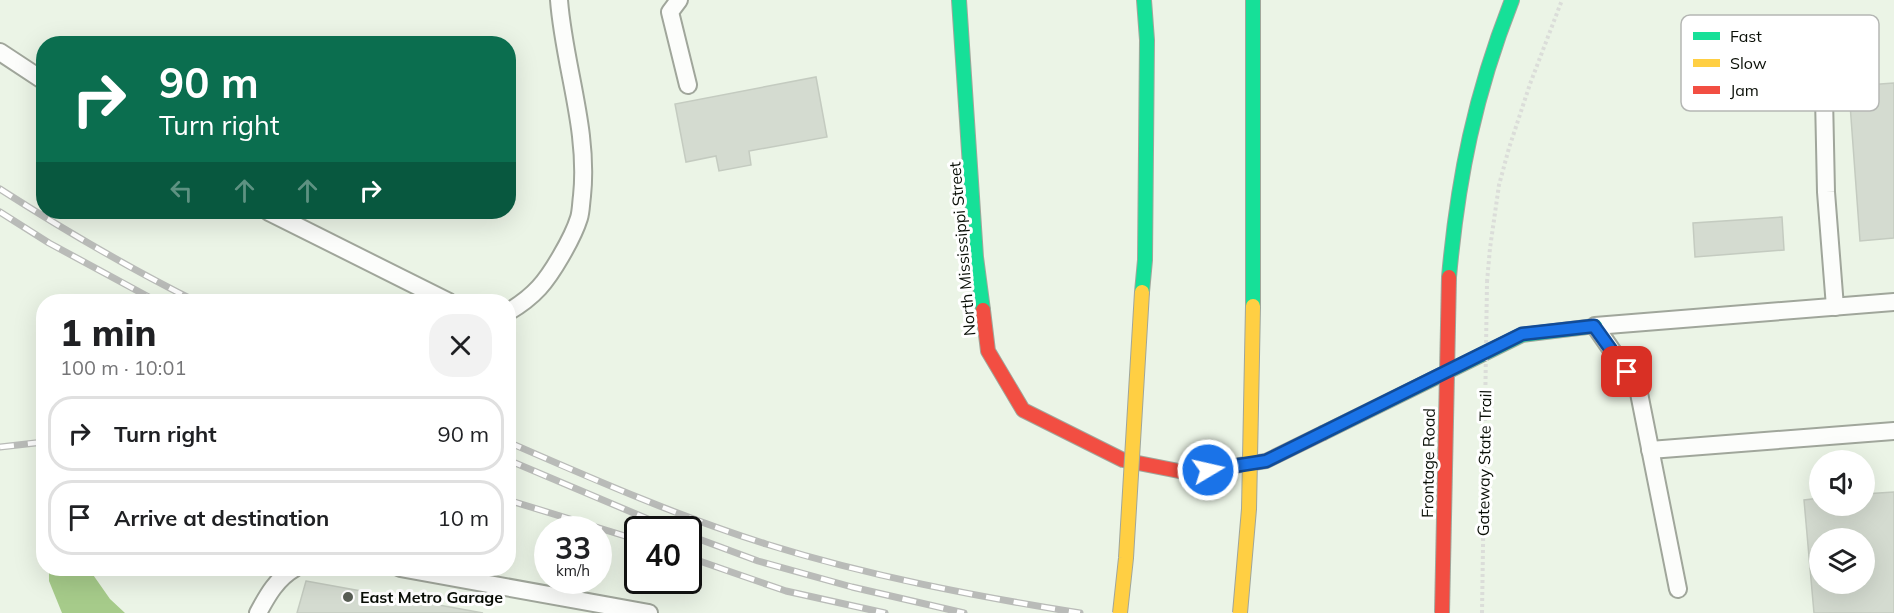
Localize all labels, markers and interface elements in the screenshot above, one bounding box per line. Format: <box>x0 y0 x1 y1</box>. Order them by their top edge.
legend <box>1681 15 1879 111</box>
text: Fast <box>1730 26 1762 46</box>
text: Slow <box>1730 53 1767 73</box>
text: 90 m <box>159 56 259 109</box>
icon: right <box>60 60 138 138</box>
text: Jam <box>1730 80 1759 100</box>
text: Turn right <box>159 108 279 142</box>
street label: North Mississippi Street <box>944 161 980 337</box>
icon: left <box>165 174 198 207</box>
icon: ahead <box>228 174 261 207</box>
icon: ahead <box>291 174 324 207</box>
icon: right <box>354 174 387 207</box>
text: 1 min <box>60 310 156 355</box>
button: close <box>429 314 492 377</box>
pin <box>1601 346 1652 397</box>
text: 100 m · 10:01 <box>60 355 186 380</box>
icon: arrive <box>1610 355 1643 388</box>
street label: Gateway State Trail <box>1473 390 1495 536</box>
street label: Frontage Road <box>1417 408 1439 518</box>
icon: right <box>63 417 96 450</box>
text: Turn right <box>114 420 217 448</box>
text: 90 m <box>438 420 489 448</box>
position arrow <box>1176 438 1240 502</box>
map controls <box>1809 450 1875 594</box>
button: sound <box>1809 450 1875 516</box>
icon: arrive <box>63 501 96 534</box>
text: Arrive at destination <box>114 504 329 532</box>
text: 10 m <box>438 504 489 532</box>
speed limit sign: 40 <box>624 516 702 594</box>
button: layers <box>1809 528 1875 594</box>
text: 33 <box>555 529 591 567</box>
text: km/h <box>556 561 590 580</box>
place label: East Metro Garage <box>360 587 503 607</box>
marker: East Metro Garage <box>341 590 355 604</box>

